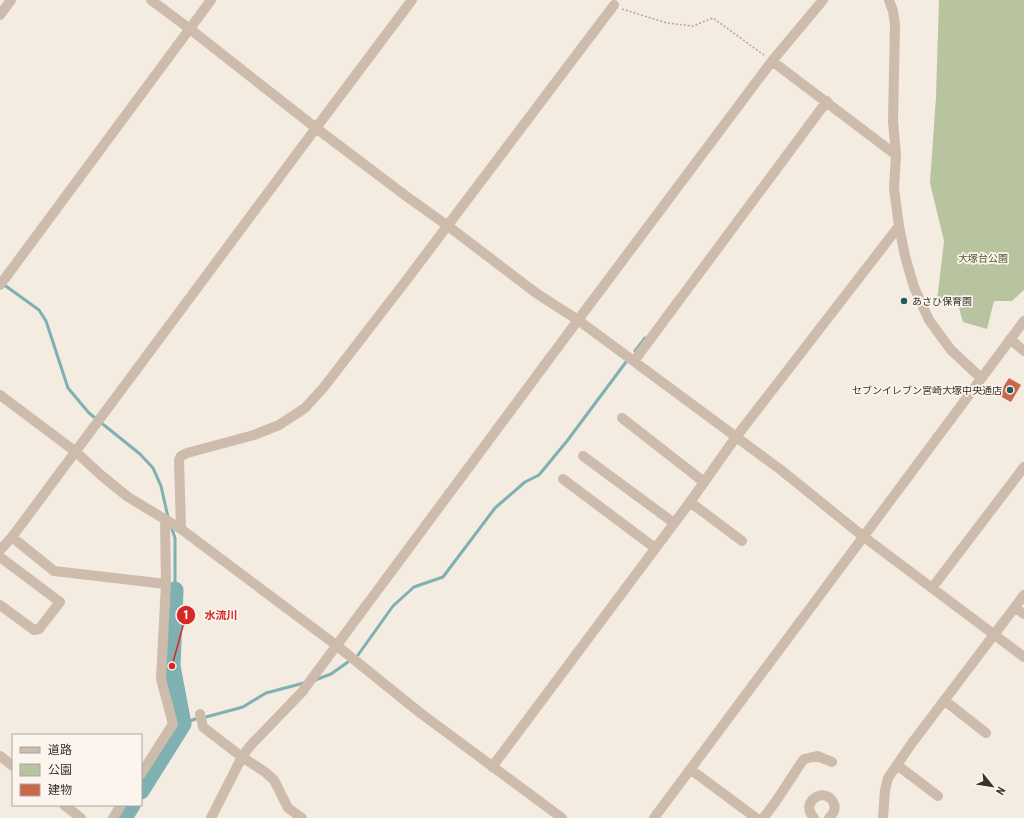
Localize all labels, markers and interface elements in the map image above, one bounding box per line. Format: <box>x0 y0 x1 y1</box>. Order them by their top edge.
park label: 大塚台公園 <box>958 253 1008 264</box>
marker: あさひ保育園 <box>899 296 909 306</box>
place label: あさひ保育園 <box>912 296 972 307</box>
place label: セブンイレブン宮崎大塚中央通店 <box>852 385 1002 396</box>
marker: セブンイレブン宮崎大塚中央通店 <box>1005 385 1015 395</box>
callout: 水流川 <box>176 603 245 626</box>
text: 1 <box>183 608 189 622</box>
text: 水流川 <box>205 609 238 622</box>
legend <box>12 734 142 806</box>
text: 道路 <box>48 743 72 757</box>
text: 公園 <box>48 763 72 777</box>
north arrow <box>972 766 1012 806</box>
text: 建物 <box>48 783 72 797</box>
text: N <box>993 785 1008 797</box>

